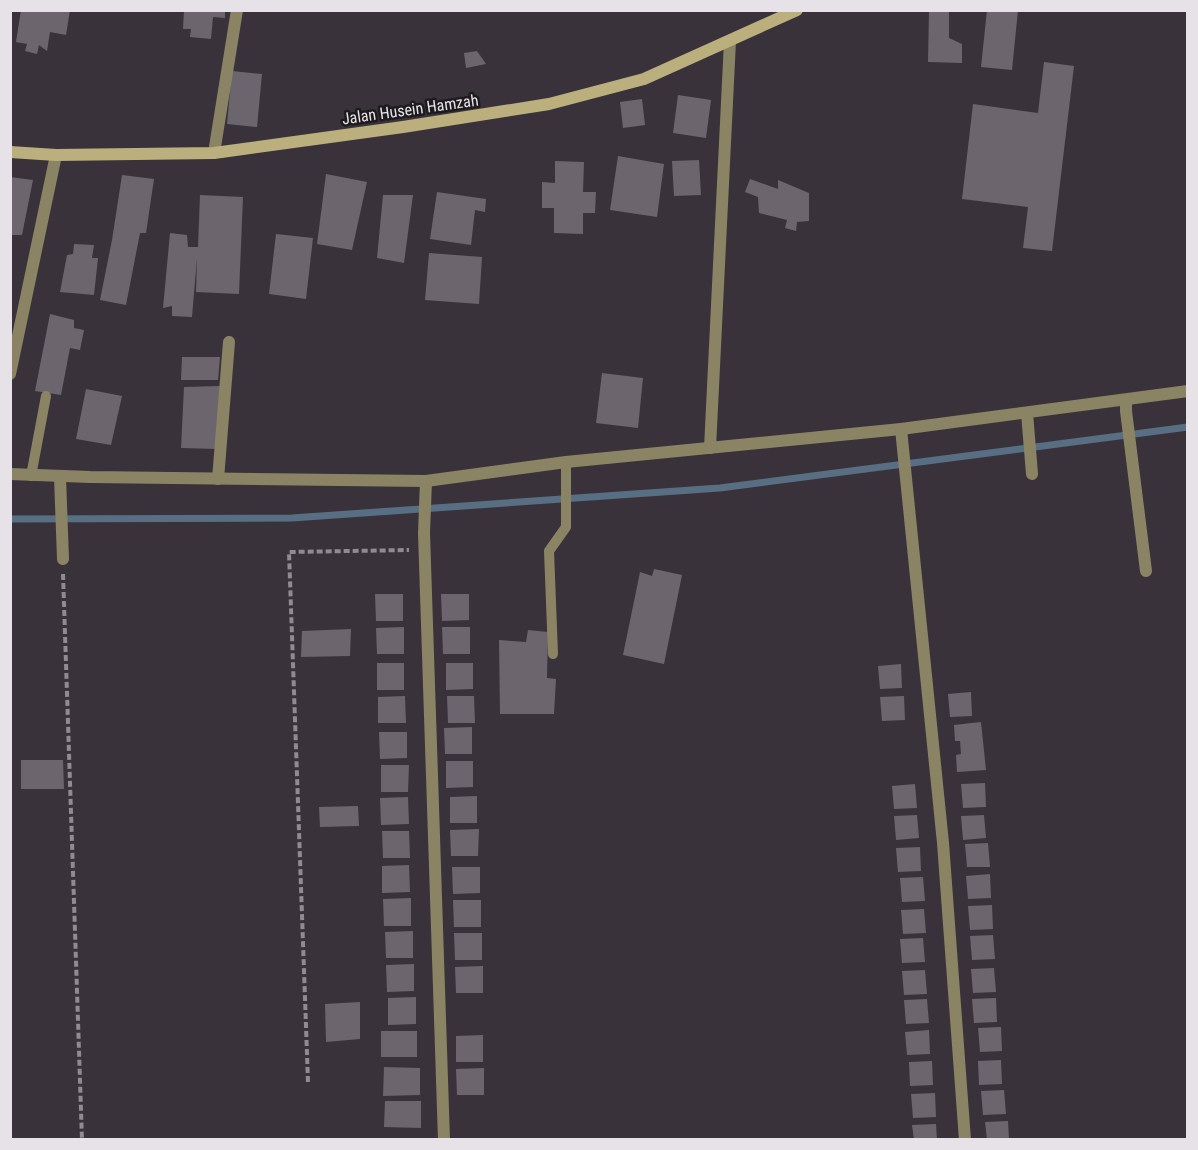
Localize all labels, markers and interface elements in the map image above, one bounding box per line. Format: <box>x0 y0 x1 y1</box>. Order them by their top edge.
street label: Jalan Husein Hamzah <box>341 91 480 128</box>

